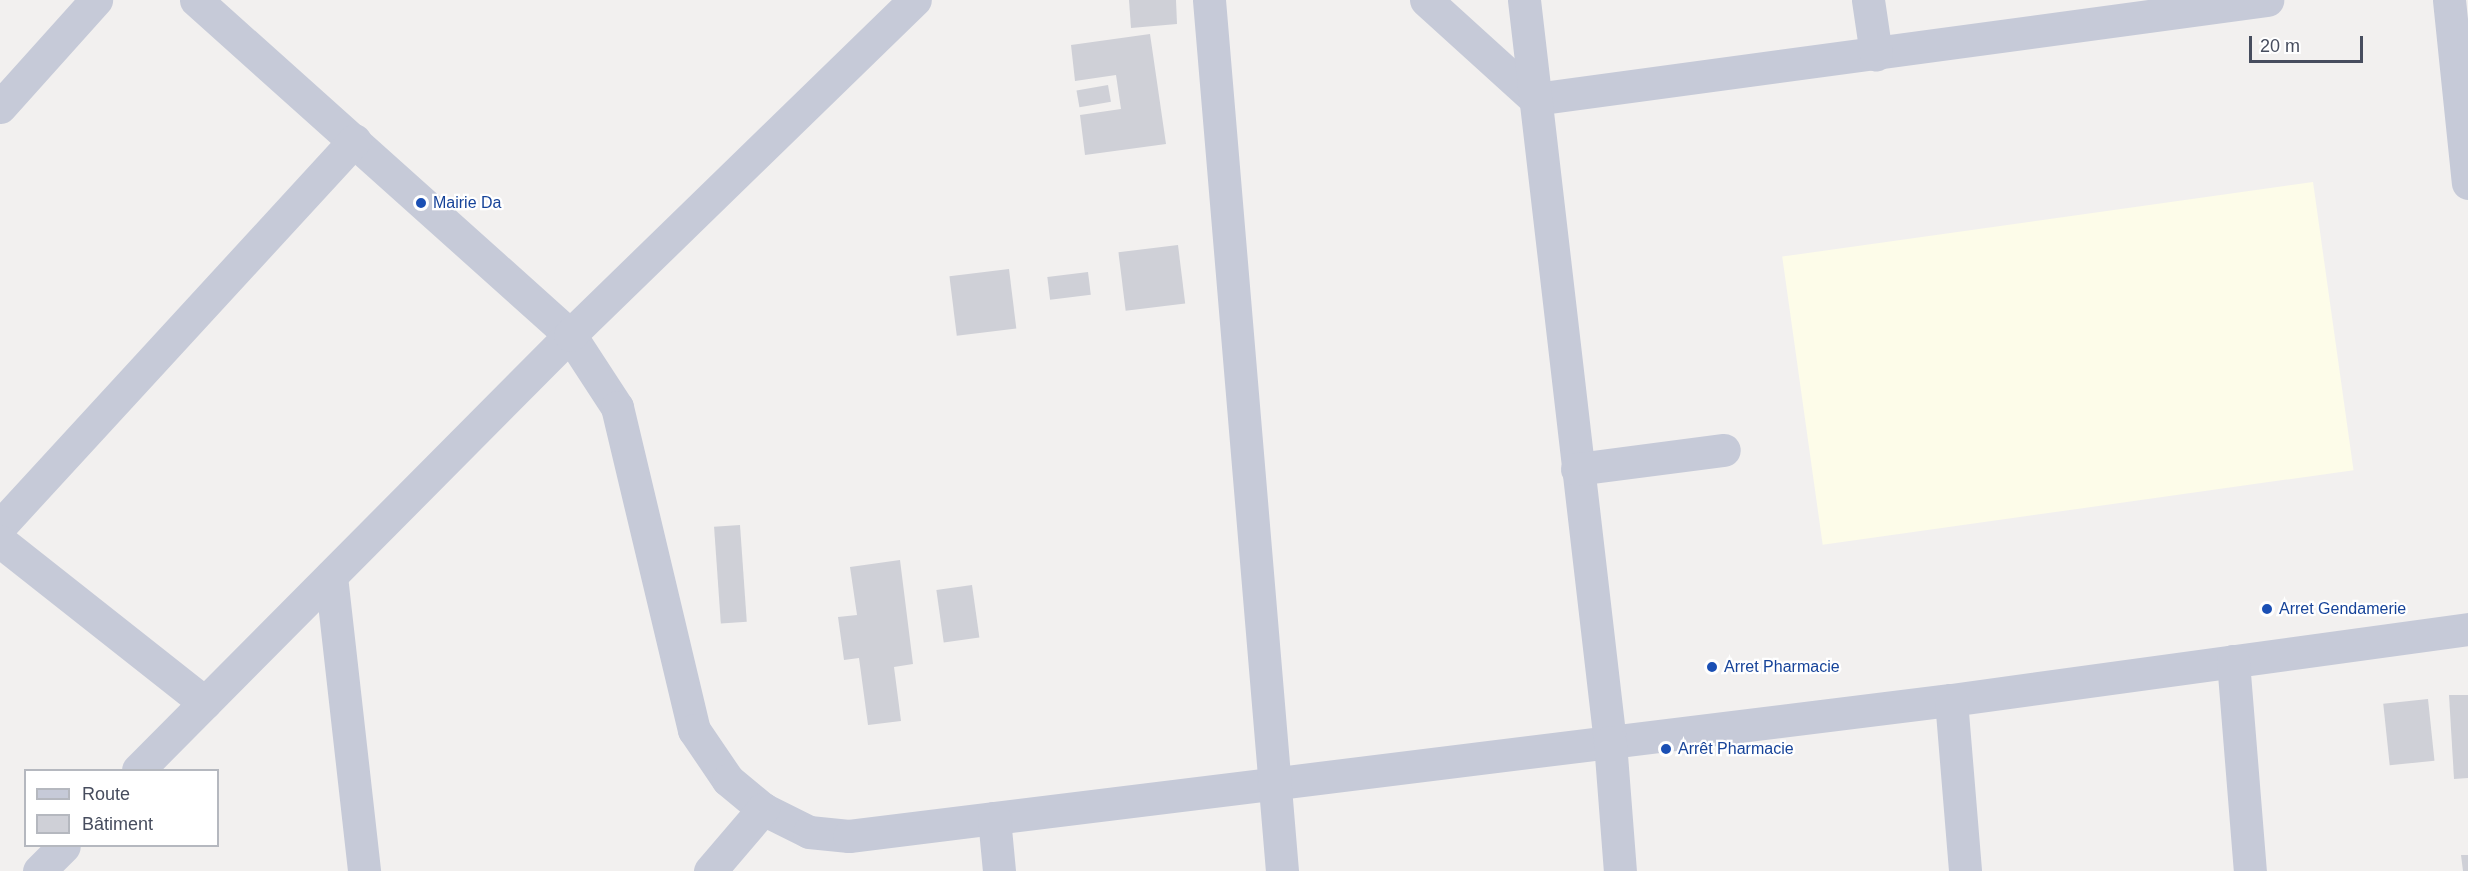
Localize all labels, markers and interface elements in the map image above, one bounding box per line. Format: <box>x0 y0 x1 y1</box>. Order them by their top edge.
scale bar <box>2252 24 2366 62</box>
text: 20 m <box>2260 36 2300 56</box>
place label: Mairie Da <box>433 193 501 213</box>
marker: Mairie Da <box>414 196 428 210</box>
place label: Arret Gendamerie <box>2279 599 2406 619</box>
marker: Arret Gendamerie <box>2260 602 2274 616</box>
place label: Arret Pharmacie <box>1724 657 1840 677</box>
marker: Arret Pharmacie <box>1705 660 1719 674</box>
place label: Arrêt Pharmacie <box>1678 739 1794 759</box>
marker: Arrêt Pharmacie <box>1659 742 1673 756</box>
legend <box>24 769 219 847</box>
text: Route <box>82 784 130 804</box>
text: Bâtiment <box>82 814 153 834</box>

